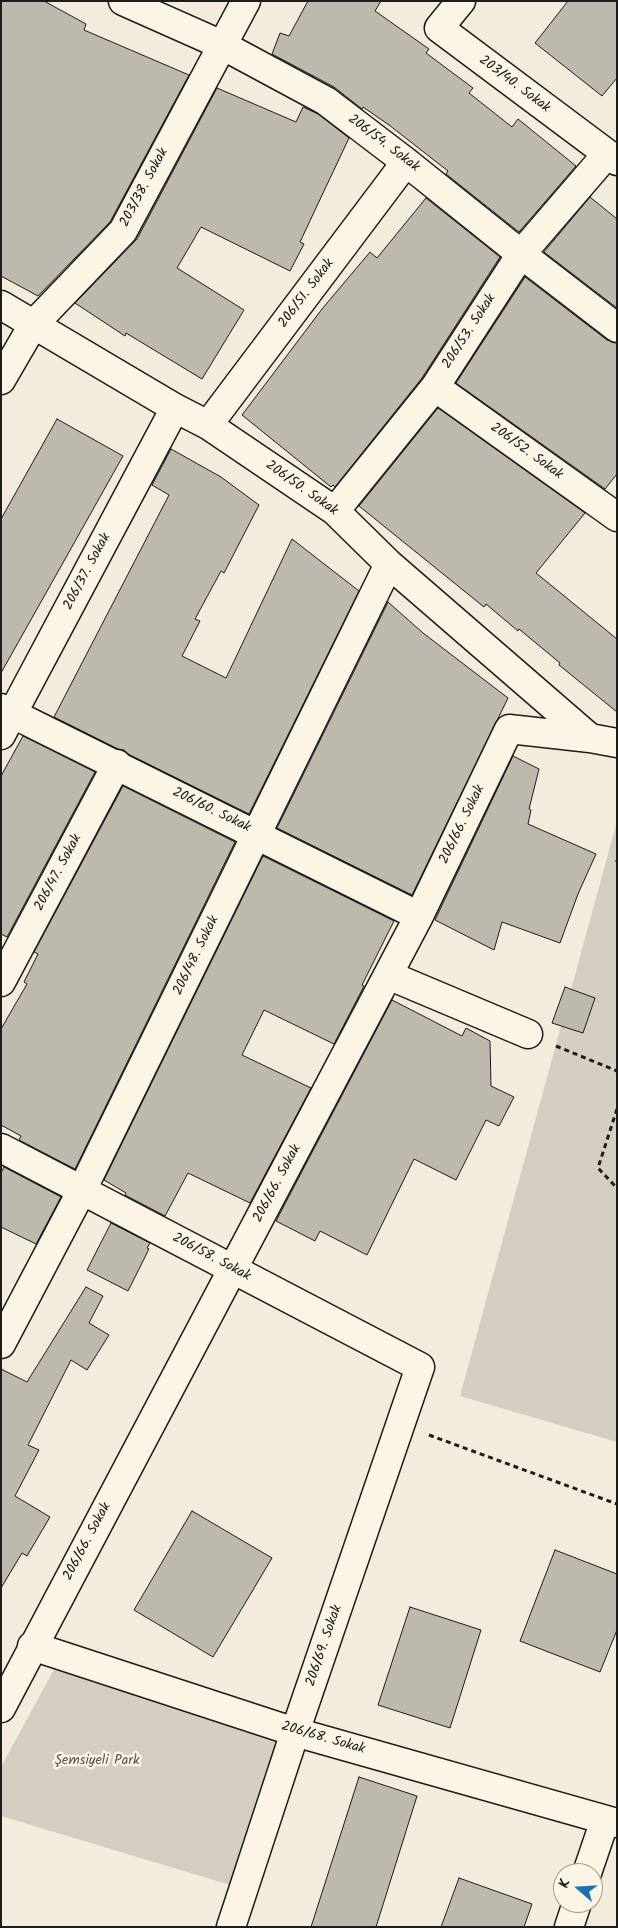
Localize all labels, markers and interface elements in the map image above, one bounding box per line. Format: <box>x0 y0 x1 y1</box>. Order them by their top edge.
street label: 203/40. Sokak <box>475 53 553 117</box>
street label: 206/54. Sokak <box>344 112 422 176</box>
street label: 203/38. Sokak <box>117 146 173 230</box>
street label: 206/51. Sokak <box>276 256 338 332</box>
street label: 206/53. Sokak <box>440 291 500 373</box>
street label: 206/52. Sokak <box>486 420 566 484</box>
street label: 206/50. Sokak <box>261 458 341 520</box>
street label: 206/37. Sokak <box>61 531 115 613</box>
street label: 206/66. Sokak <box>437 783 489 867</box>
street label: 206/60. Sokak <box>169 785 253 837</box>
street label: 206/47. Sokak <box>32 832 86 914</box>
street label: 206/48. Sokak <box>171 913 223 999</box>
street label: 206/66. Sokak <box>250 1142 306 1226</box>
street label: 206/58. Sokak <box>169 1230 253 1286</box>
street label: 206/66. Sokak <box>60 1500 116 1584</box>
street label: 206/69. Sokak <box>303 1603 347 1689</box>
street label: 206/68. Sokak <box>279 1719 367 1759</box>
park label: Şemsiyeli Park <box>55 1754 139 1770</box>
north arrow <box>553 1863 603 1913</box>
text: K <box>553 1876 577 1891</box>

